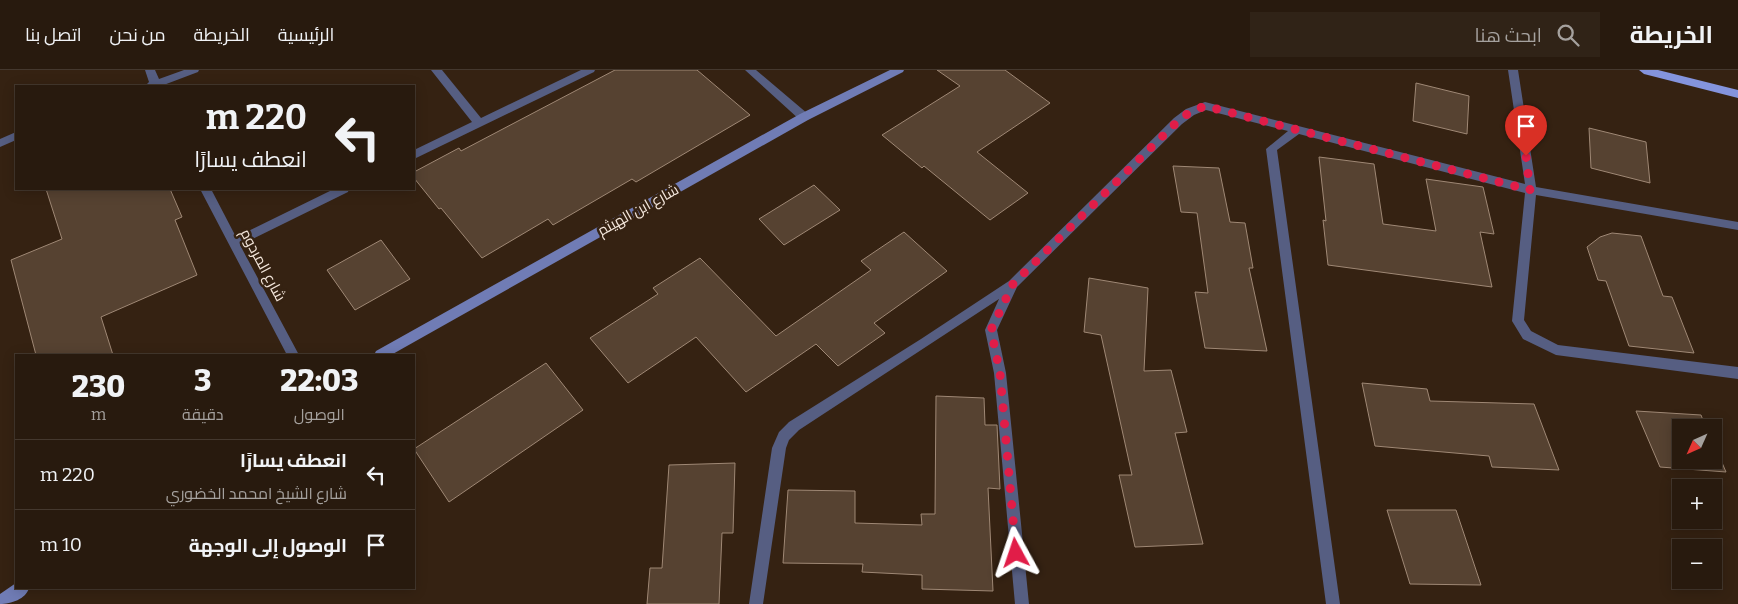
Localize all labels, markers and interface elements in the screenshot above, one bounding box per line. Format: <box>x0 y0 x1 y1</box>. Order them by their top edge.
search box <box>1250 12 1600 57</box>
icon: search <box>1554 21 1582 49</box>
text: الخريطة <box>1630 21 1713 49</box>
text: اتصل بنا <box>25 24 82 46</box>
text: من نحن <box>110 24 166 46</box>
text: الخريطة <box>194 24 250 46</box>
text: الرئيسية <box>278 24 334 46</box>
text: ابحث هنا <box>1475 24 1542 47</box>
text: 220 m <box>206 96 307 138</box>
icon: left <box>325 105 390 170</box>
pin <box>1505 105 1547 156</box>
icon: arrive <box>1512 112 1540 140</box>
text: انعطف يسارًا <box>194 146 307 173</box>
street label: شارع ابن الهيثم <box>594 180 683 242</box>
street label: شارع المردوم <box>235 226 290 305</box>
text: 3 <box>194 363 211 399</box>
text: 22:03 <box>280 363 358 399</box>
text: 230 <box>72 369 125 405</box>
text: m <box>91 405 106 424</box>
text: دقيقة <box>182 405 224 424</box>
text: الوصول <box>294 405 345 424</box>
north arrow <box>1672 419 1722 469</box>
map controls <box>1672 419 1722 589</box>
text: انعطف يسارًا <box>240 449 347 472</box>
icon: left <box>362 461 390 489</box>
text: 220 m <box>40 463 95 486</box>
button: + <box>1672 479 1722 529</box>
text: شارع الشيخ امحمد الخضوري <box>166 484 347 503</box>
position arrow <box>989 526 1041 578</box>
icon: arrive <box>362 531 390 559</box>
text: 10 m <box>40 533 82 556</box>
text: الوصول إلى الوجهة <box>189 534 347 557</box>
button: − <box>1672 539 1722 589</box>

